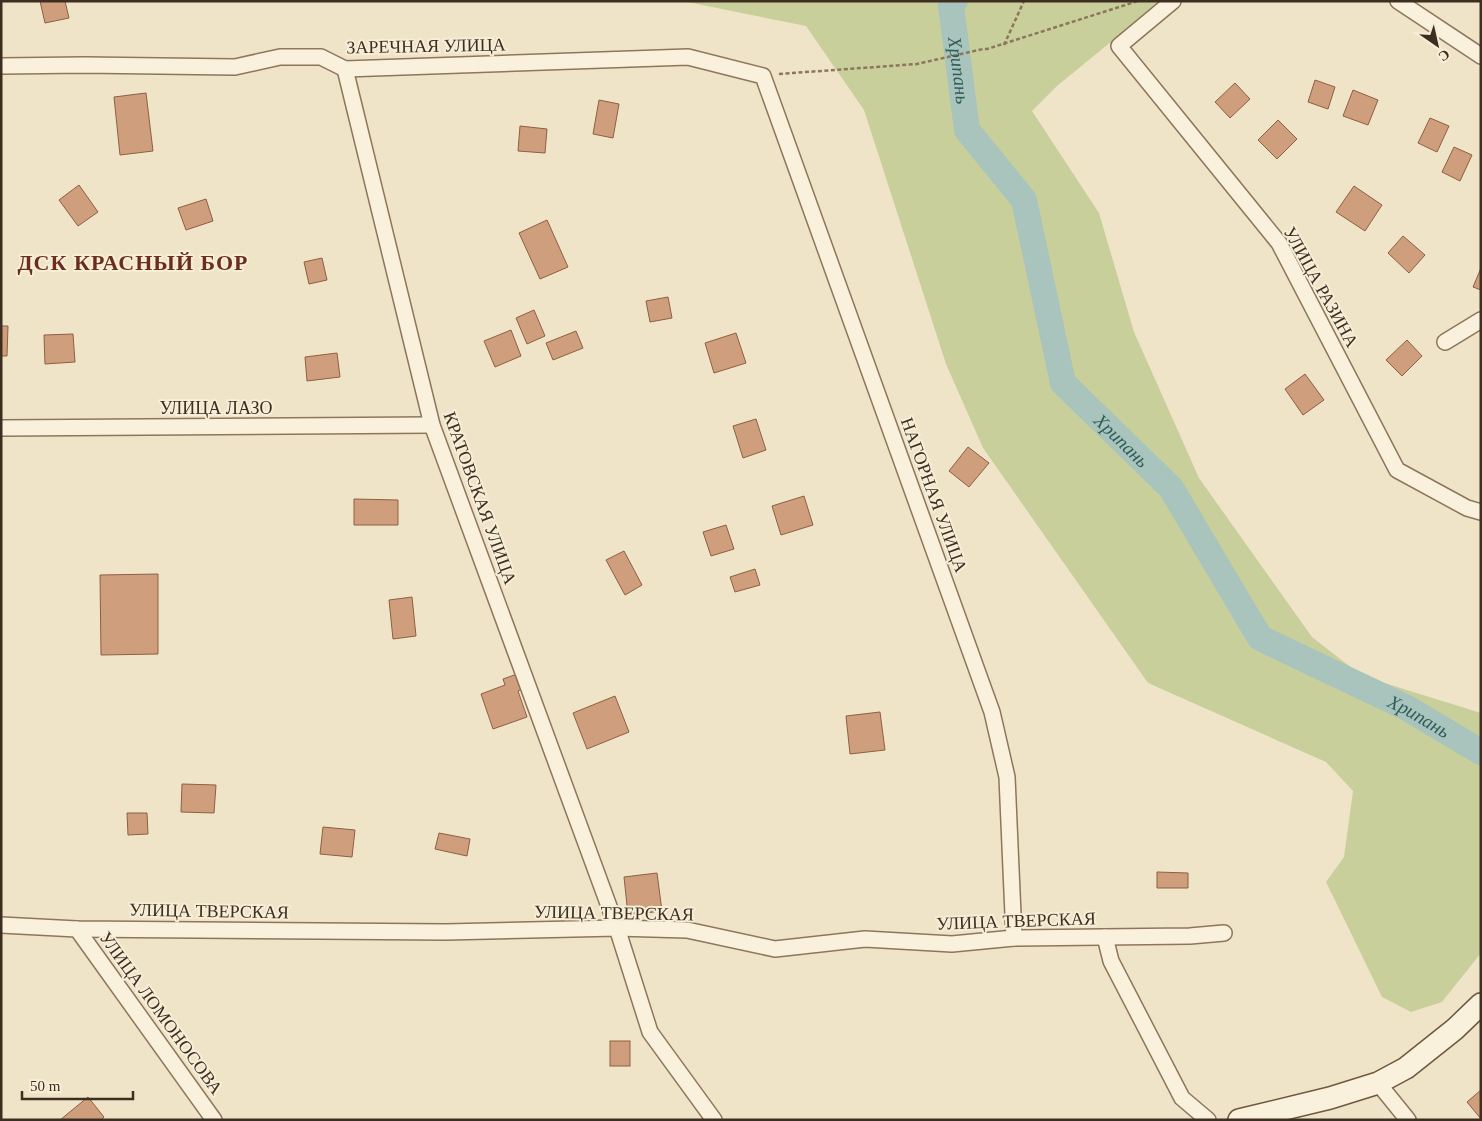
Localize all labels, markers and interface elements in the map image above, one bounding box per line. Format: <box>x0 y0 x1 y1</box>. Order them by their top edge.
north arrow <box>1412 20 1462 70</box>
water label: Хрипань <box>944 34 974 105</box>
street label: ЗАРЕЧНАЯ УЛИЦА <box>346 35 506 57</box>
text: С <box>1436 46 1452 64</box>
street label: УЛИЦА РАЗИНА <box>1280 223 1362 351</box>
district label: ДСК КРАСНЫЙ БОР <box>17 250 249 275</box>
street label: УЛИЦА ЛАЗО <box>159 398 273 418</box>
water label: Хрипань <box>1090 408 1154 472</box>
street label: КРАТОВСКАЯ УЛИЦА <box>439 409 521 587</box>
street label: НАГОРНАЯ УЛИЦА <box>897 415 971 575</box>
water label: Хрипань <box>1384 690 1454 742</box>
street label: УЛИЦА ТВЕРСКАЯ <box>129 900 289 922</box>
street label: УЛИЦА ТВЕРСКАЯ <box>534 902 694 924</box>
street label: УЛИЦА ТВЕРСКАЯ <box>936 908 1096 934</box>
street label: УЛИЦА ЛОМОНОСОВА <box>95 928 227 1098</box>
scale bar <box>22 1068 134 1100</box>
text: 50 m <box>30 1078 61 1094</box>

